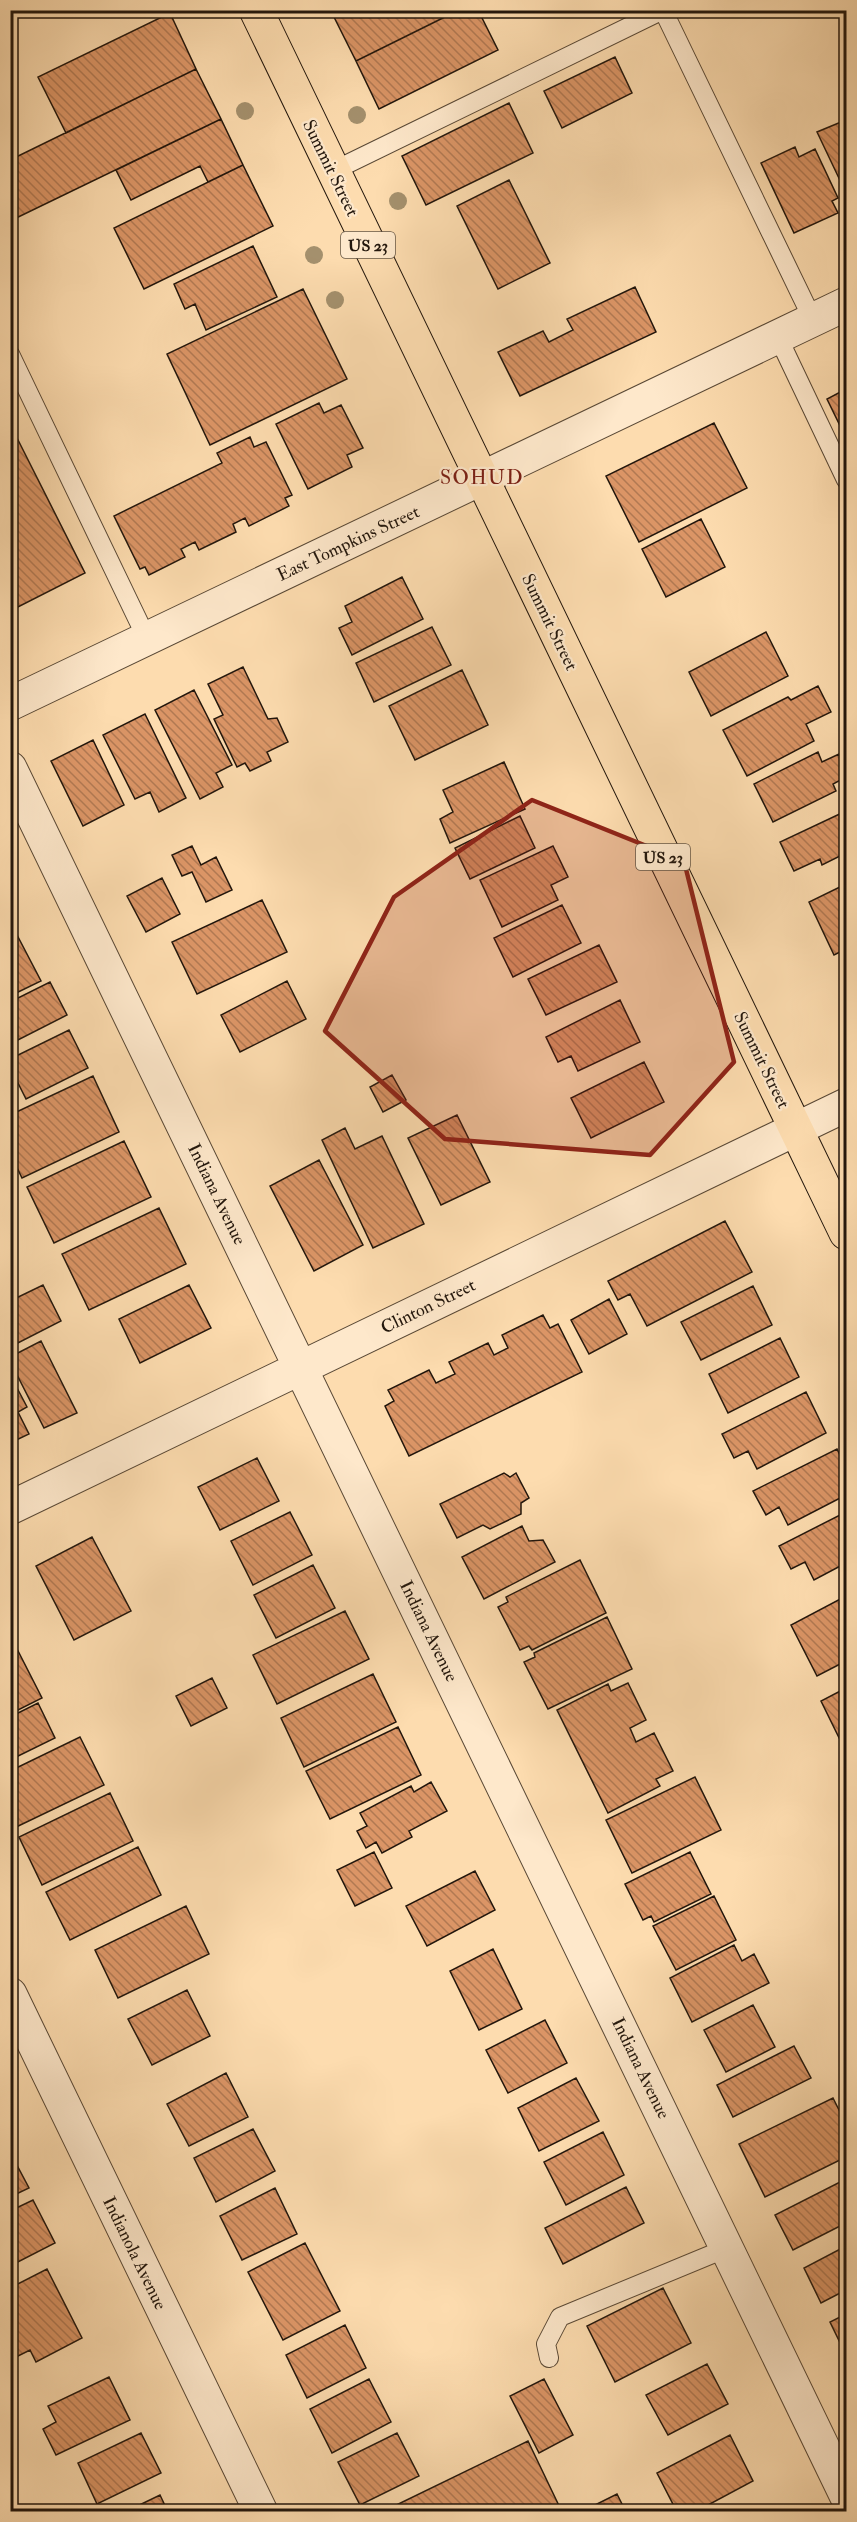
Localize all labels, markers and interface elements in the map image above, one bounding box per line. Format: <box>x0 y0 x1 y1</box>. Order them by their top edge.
street label: Summit Street <box>297 116 364 221</box>
road number: US 23 <box>341 232 395 258</box>
district label: SOHUD <box>440 465 524 490</box>
street label: East Tompkins Street <box>273 500 423 587</box>
street label: Summit Street <box>516 570 583 675</box>
road number: US 23 <box>636 844 690 870</box>
street label: Summit Street <box>728 1008 795 1113</box>
street label: Indiana Avenue <box>182 1140 251 1249</box>
street label: Clinton Street <box>377 1274 480 1339</box>
street label: Indiana Avenue <box>394 1577 463 1686</box>
street label: Indiana Avenue <box>606 2014 675 2123</box>
street label: Indianola Avenue <box>97 2193 172 2314</box>

